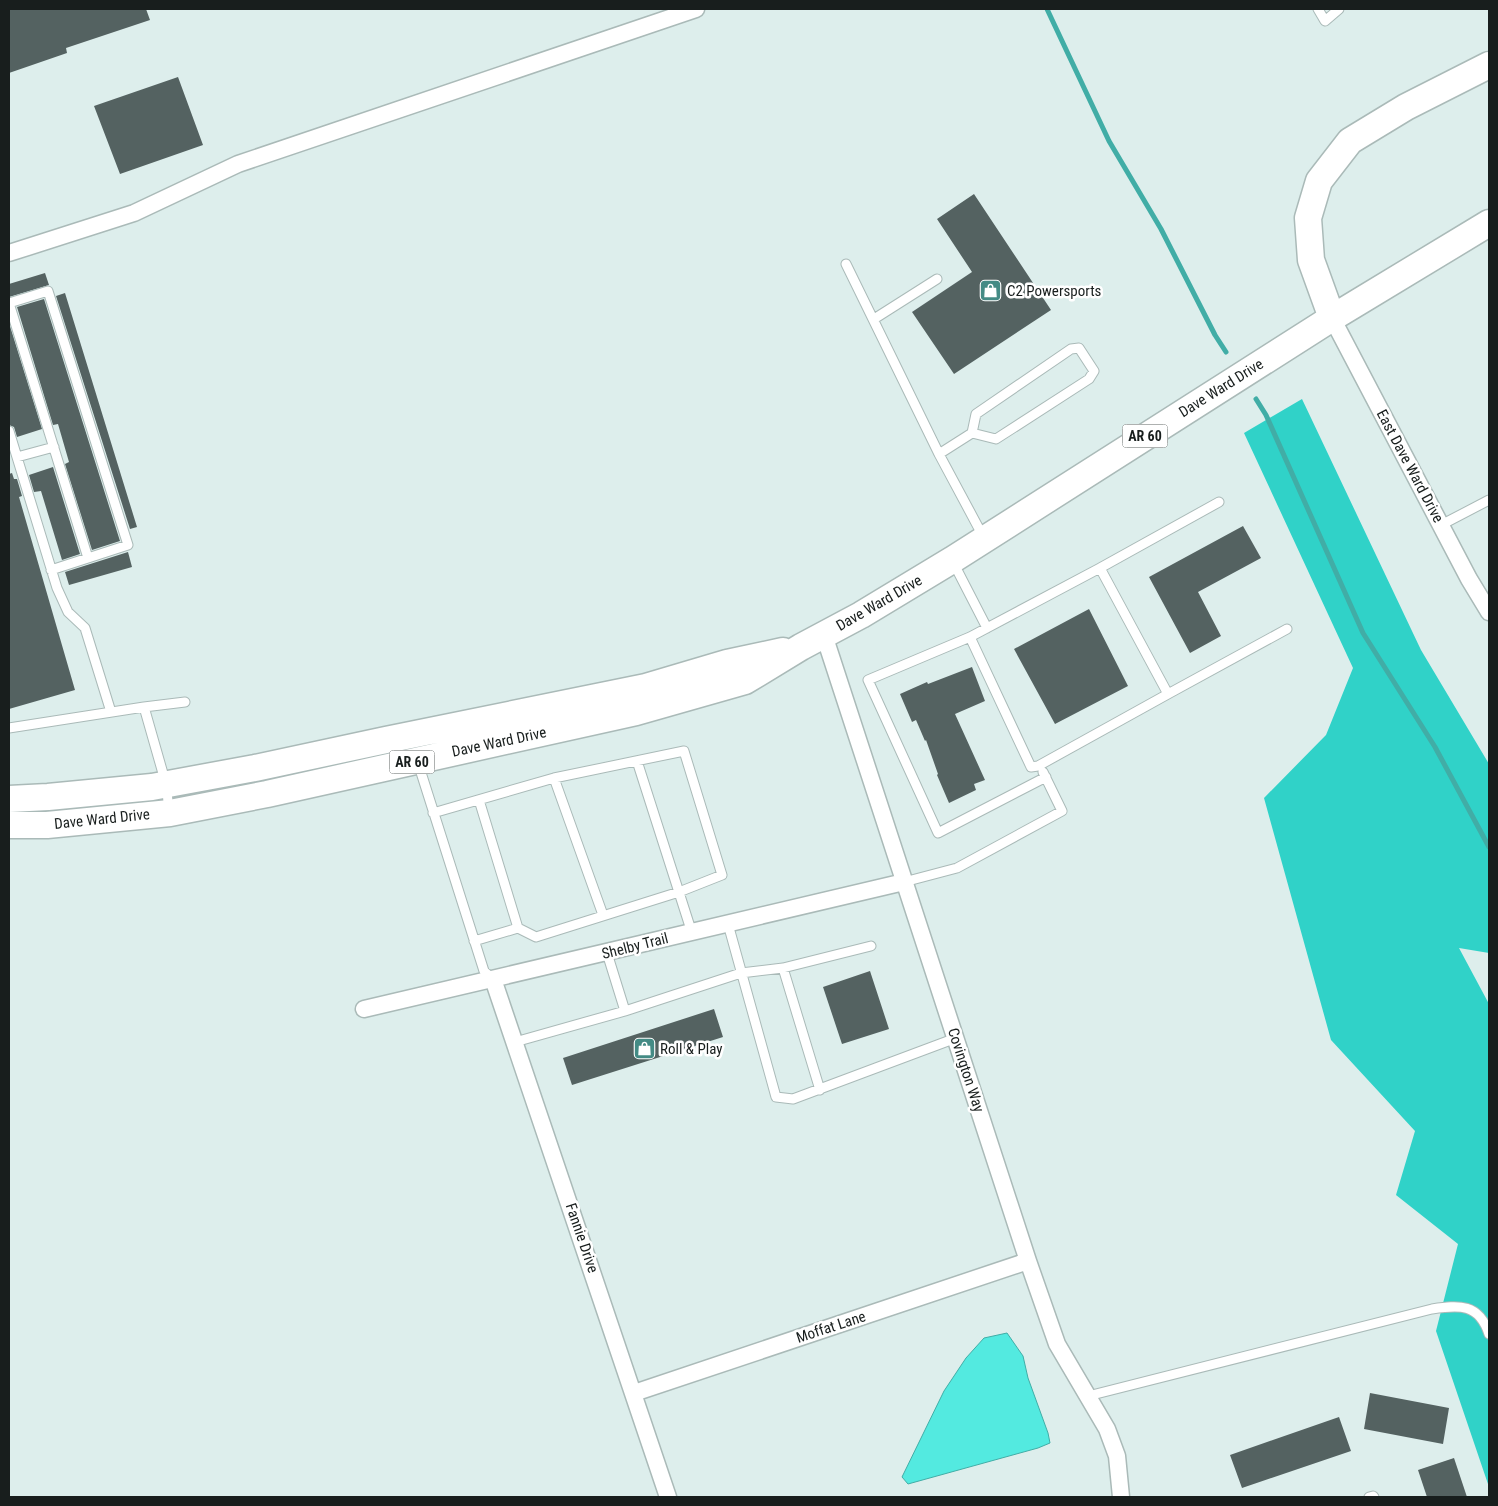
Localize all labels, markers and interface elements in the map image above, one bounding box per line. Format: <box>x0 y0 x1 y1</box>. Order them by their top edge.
shop icon: C2 Powersports <box>979 279 1003 303</box>
place label: C2 Powersports <box>1007 282 1102 300</box>
street label: Dave Ward Drive <box>1176 355 1266 421</box>
street label: East Dave Ward Drive <box>1373 406 1447 526</box>
road number: AR 60 <box>1122 424 1168 448</box>
street label: Dave Ward Drive <box>833 571 925 635</box>
street label: Dave Ward Drive <box>450 723 548 761</box>
road number: AR 60 <box>390 750 434 774</box>
street label: Dave Ward Drive <box>53 805 151 833</box>
street label: Shelby Trail <box>600 929 670 963</box>
street label: Covington Way <box>944 1026 988 1114</box>
shop icon: Roll & Play <box>632 1037 656 1061</box>
place label: Roll & Play <box>660 1040 723 1058</box>
street label: Fannie Drive <box>562 1201 602 1275</box>
street label: Moffat Lane <box>794 1307 868 1347</box>

